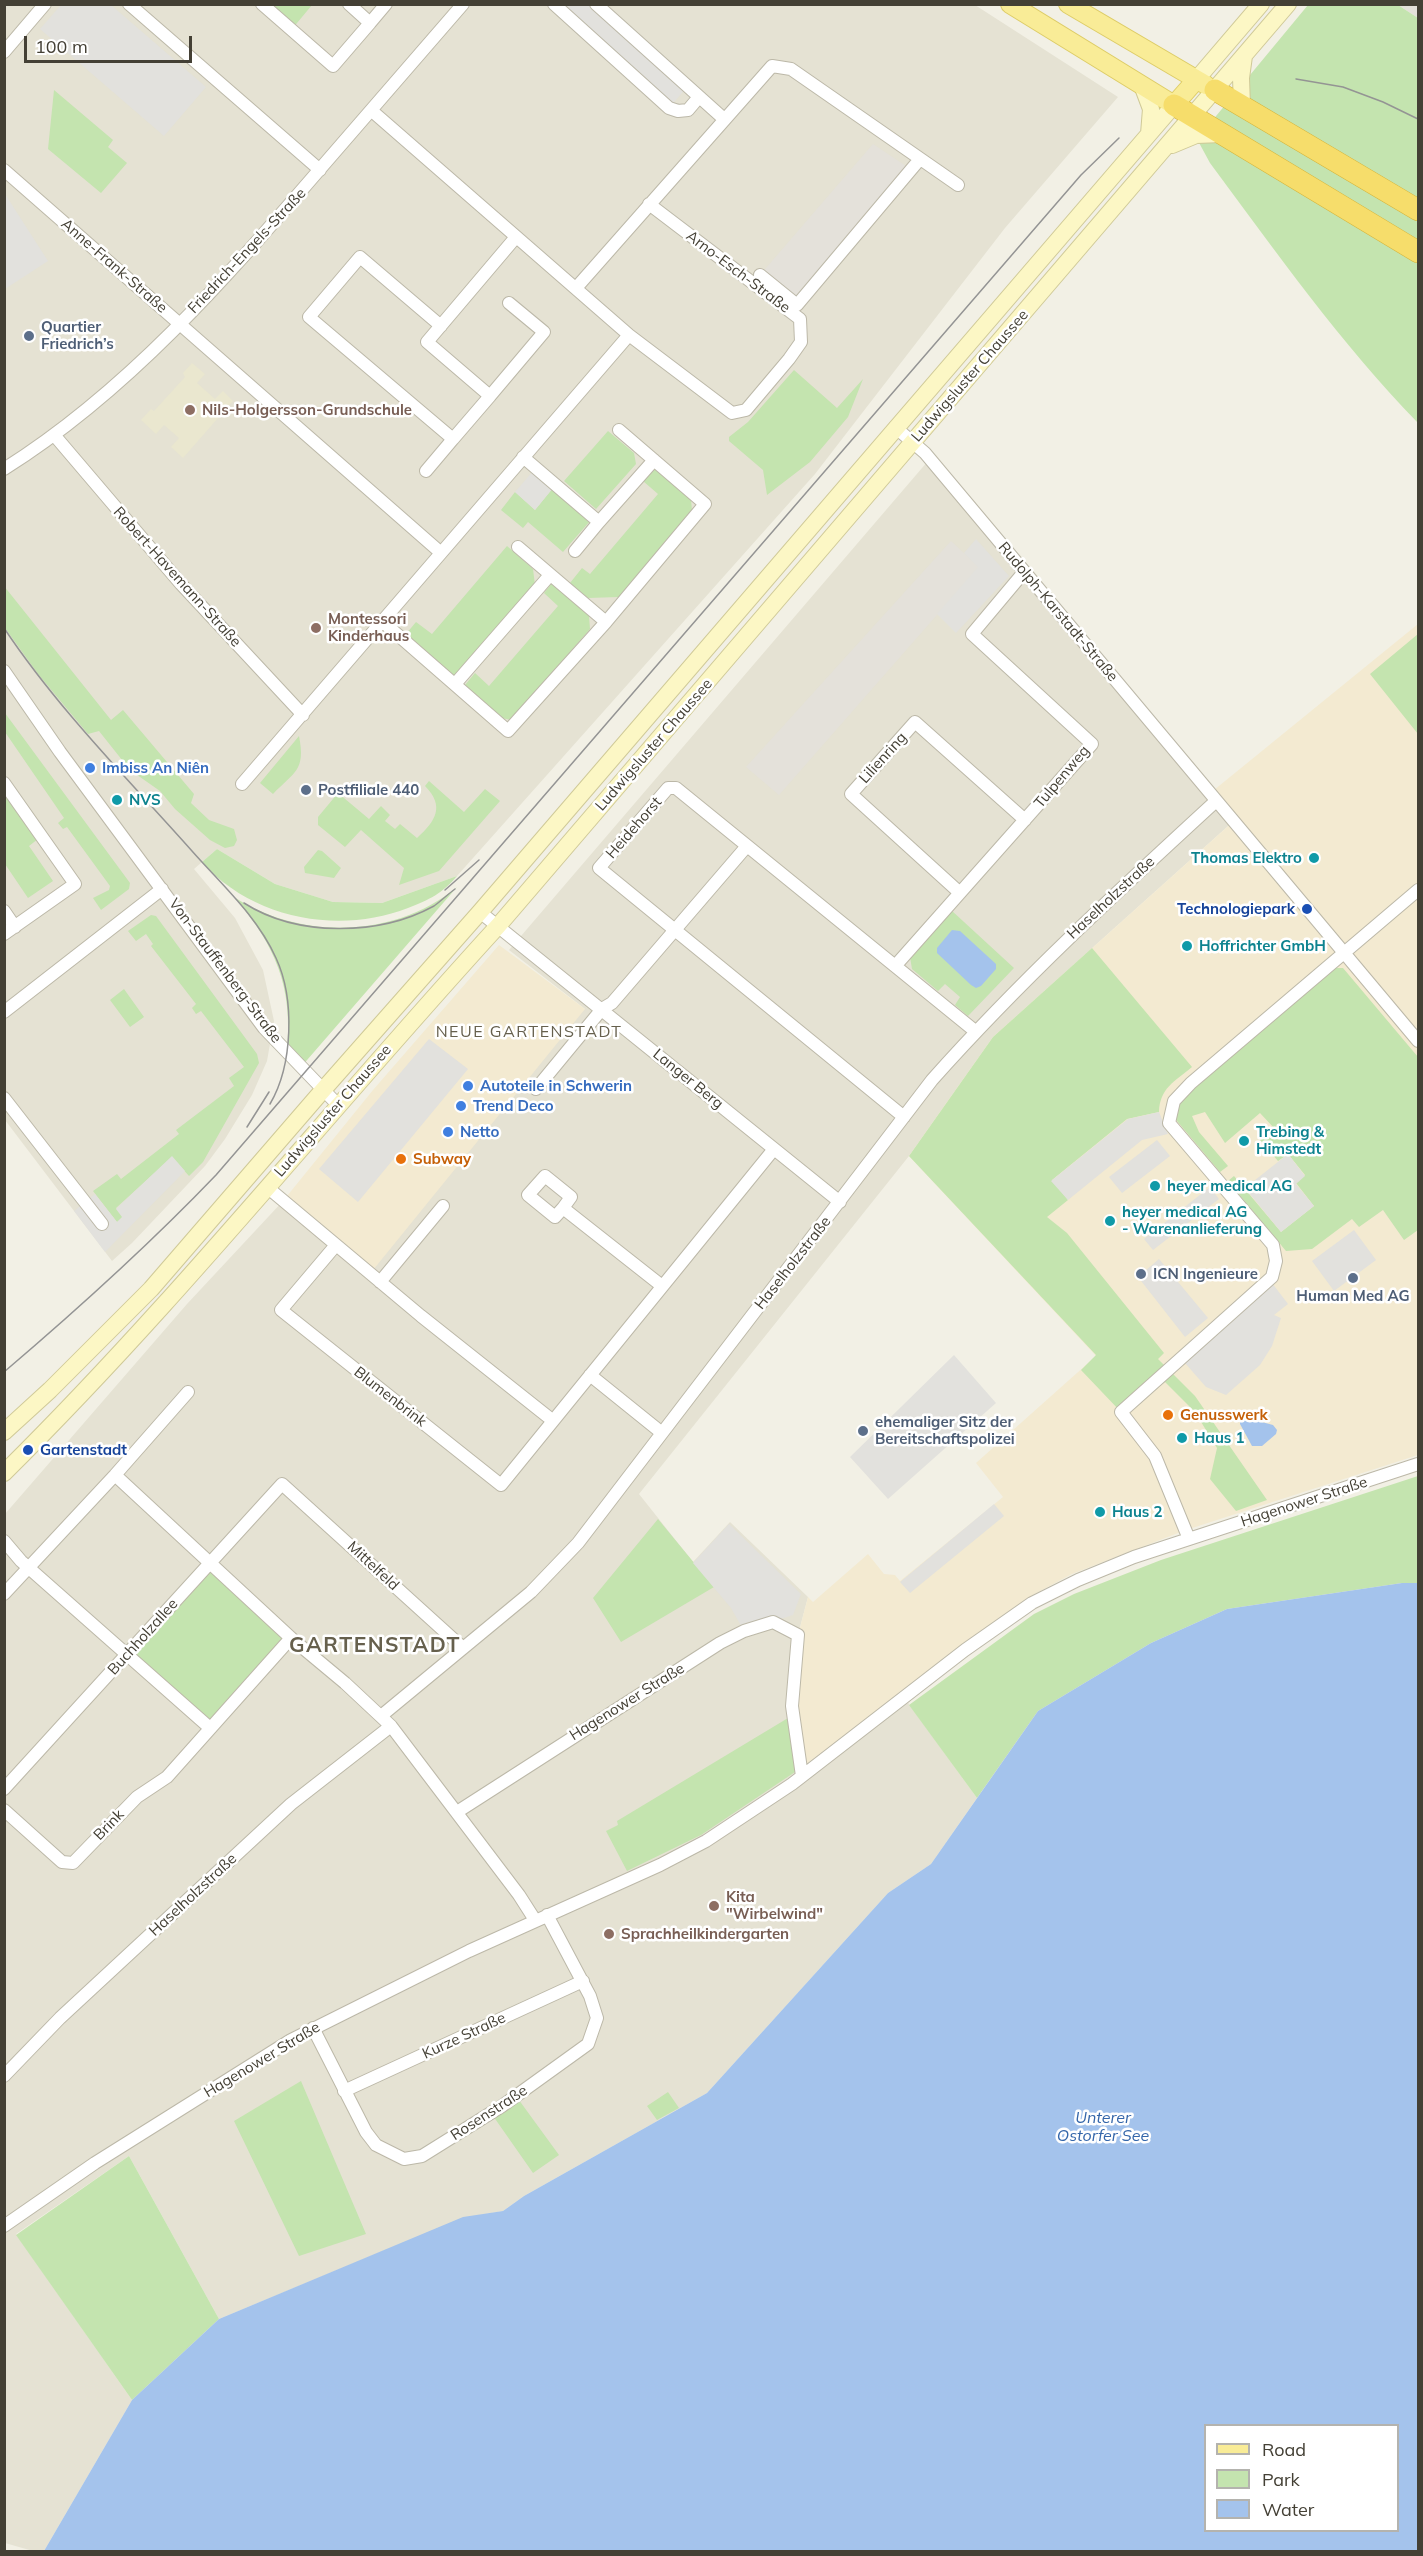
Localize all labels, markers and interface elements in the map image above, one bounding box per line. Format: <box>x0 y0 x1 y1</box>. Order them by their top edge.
scale bar <box>27 24 195 62</box>
text: 100 m <box>35 35 88 58</box>
street label: Friedrich-Engels-Straße <box>184 185 310 317</box>
street label: Anne-Frank-Straße <box>57 215 171 317</box>
street label: Arno-Esch-Straße <box>682 227 794 317</box>
street label: Ludwigsluster Chaussee <box>908 306 1032 446</box>
place label: Quartier Friedrich’s <box>41 318 114 353</box>
marker: Quartier Friedrich’s <box>22 329 36 343</box>
place label: Nils-Holgersson-Grundschule <box>202 401 412 419</box>
marker: Nils-Holgersson-Grundschule <box>183 403 197 417</box>
street label: Robert-Havemann-Straße <box>109 503 245 651</box>
street label: Rudolph-Karstadt-Straße <box>994 539 1122 685</box>
place label: Montessori Kinderhaus <box>328 610 409 645</box>
marker: Montessori Kinderhaus <box>309 621 323 635</box>
street label: Ludwigsluster Chaussee <box>592 675 716 815</box>
street label: Lilienring <box>855 729 911 787</box>
street label: Tulpenweg <box>1031 742 1093 812</box>
place label: Imbiss An Niên <box>102 759 209 777</box>
marker: Imbiss An Niên <box>83 761 97 775</box>
place label: Postfiliale 440 <box>318 781 419 799</box>
marker: Postfiliale 440 <box>299 783 313 797</box>
place label: NVS <box>129 791 161 809</box>
marker: NVS <box>110 793 124 807</box>
street label: Heidehorst <box>602 794 666 862</box>
place label: Thomas Elektro <box>1191 849 1302 867</box>
marker: Thomas Elektro <box>1307 851 1321 865</box>
street label: Haselholzstraße <box>1064 853 1158 943</box>
street label: Von-Stauffenberg-Straße <box>165 895 285 1047</box>
place label: Technologiepark <box>1177 900 1295 918</box>
marker: Technologiepark <box>1300 902 1314 916</box>
place label: Hoffrichter GmbH <box>1199 937 1326 955</box>
marker: Hoffrichter GmbH <box>1180 939 1194 953</box>
district label: NEUE GARTENSTADT <box>436 1022 622 1042</box>
street label: Ludwigsluster Chaussee <box>271 1041 395 1181</box>
street label: Langer Berg <box>649 1045 727 1113</box>
place label: Autoteile in Schwerin <box>480 1077 632 1095</box>
marker: Autoteile in Schwerin <box>461 1079 475 1093</box>
place label: Trend Deco <box>473 1097 554 1115</box>
marker: Trend Deco <box>454 1099 468 1113</box>
place label: Netto <box>460 1123 499 1141</box>
place label: Trebing & Himstedt <box>1256 1123 1324 1158</box>
marker: Netto <box>441 1125 455 1139</box>
marker: Trebing & Himstedt <box>1237 1134 1251 1148</box>
place label: Subway <box>413 1150 471 1168</box>
marker: Subway <box>394 1152 408 1166</box>
place label: heyer medical AG <box>1167 1177 1292 1195</box>
marker: heyer medical AG <box>1148 1179 1162 1193</box>
place label: heyer medical AG - Warenanlieferung <box>1122 1203 1262 1238</box>
street label: Haselholzstraße <box>751 1213 835 1313</box>
marker: heyer medical AG - Warenanlieferung <box>1103 1214 1117 1228</box>
place label: ICN Ingenieure <box>1153 1265 1258 1283</box>
marker: ICN Ingenieure <box>1134 1267 1148 1281</box>
marker: Human Med AG <box>1346 1271 1360 1285</box>
place label: Human Med AG <box>1296 1287 1410 1305</box>
street label: Blumenbrink <box>350 1363 430 1431</box>
place label: Genusswerk <box>1180 1406 1268 1424</box>
marker: Genusswerk <box>1161 1408 1175 1422</box>
place label: ehemaliger Sitz der Bereitschaftspolizei <box>875 1413 1015 1448</box>
marker: ehemaliger Sitz der Bereitschaftspolizei <box>856 1424 870 1438</box>
place label: Haus 1 <box>1194 1429 1244 1447</box>
marker: Haus 1 <box>1175 1431 1189 1445</box>
place label: Gartenstadt <box>40 1441 127 1459</box>
marker: Gartenstadt <box>21 1443 35 1457</box>
street label: Hagenower Straße <box>1238 1473 1370 1531</box>
place label: Haus 2 <box>1112 1503 1162 1521</box>
marker: Haus 2 <box>1093 1505 1107 1519</box>
street label: Mittelfeld <box>343 1538 403 1594</box>
street label: Buchholzallee <box>104 1595 182 1679</box>
district label: GARTENSTADT <box>289 1633 461 1659</box>
street label: Hagenower Straße <box>566 1659 688 1745</box>
street label: Brink <box>90 1806 128 1844</box>
street label: Haselholzstraße <box>146 1850 240 1940</box>
place label: Kita "Wirbelwind" <box>726 1888 823 1923</box>
marker: Kita "Wirbelwind" <box>707 1899 721 1913</box>
place label: Sprachheilkindergarten <box>621 1925 789 1943</box>
marker: Sprachheilkindergarten <box>602 1927 616 1941</box>
street label: Kurze Straße <box>420 2009 508 2063</box>
street label: Hagenower Straße <box>201 2018 323 2102</box>
street label: Rosenstraße <box>447 2082 531 2144</box>
water label: Unterer Ostorfer See <box>1057 2108 1149 2146</box>
legend <box>1204 2424 1399 2532</box>
text: Road <box>1262 2438 1306 2461</box>
text: Park <box>1262 2468 1300 2491</box>
text: Water <box>1262 2498 1314 2521</box>

